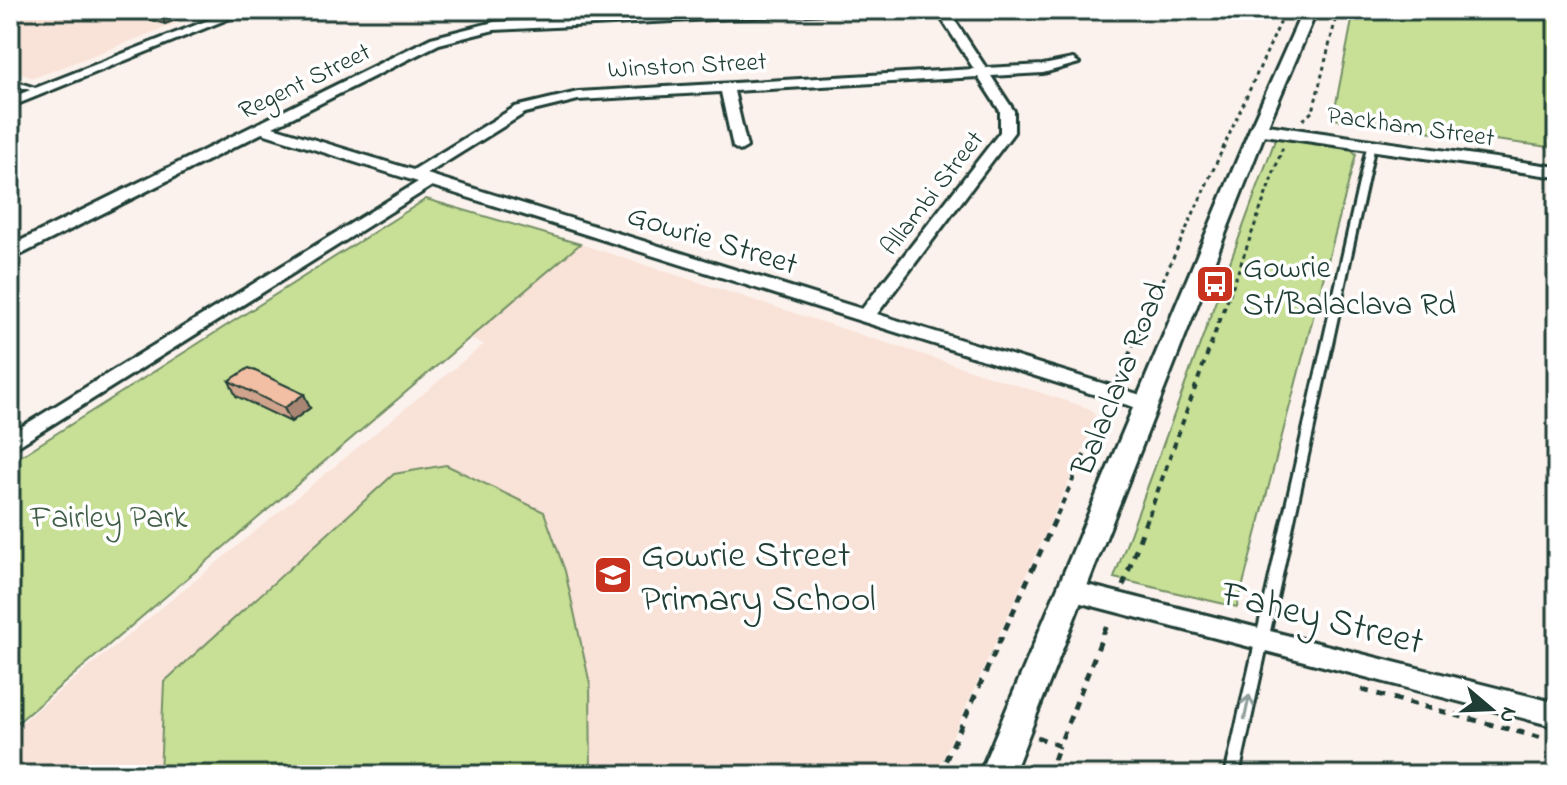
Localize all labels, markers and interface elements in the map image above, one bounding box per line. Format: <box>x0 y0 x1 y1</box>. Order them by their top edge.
street label: Regent Street <box>233 34 378 131</box>
street label: Winston Street <box>607 44 768 90</box>
street label: Packham Street <box>1324 97 1497 159</box>
street label: Allambi Street <box>872 123 994 264</box>
street label: Gowrie Street <box>621 193 803 290</box>
place label: Gowrie St/Balaclava Rd <box>1243 246 1456 330</box>
bus stop icon: Gowrie St/Balaclava Rd <box>1194 263 1236 305</box>
street label: Balaclava Road <box>1061 275 1182 484</box>
park label: Fairley Park <box>29 496 188 543</box>
place label: Gowrie Street Primary School <box>641 529 876 629</box>
school or university icon: Gowrie Street Primary School <box>592 554 634 596</box>
street label: Fahey Street <box>1214 567 1429 672</box>
north arrow <box>1451 669 1531 749</box>
one-way arrow <box>1240 695 1255 721</box>
text: N <box>1490 702 1525 727</box>

